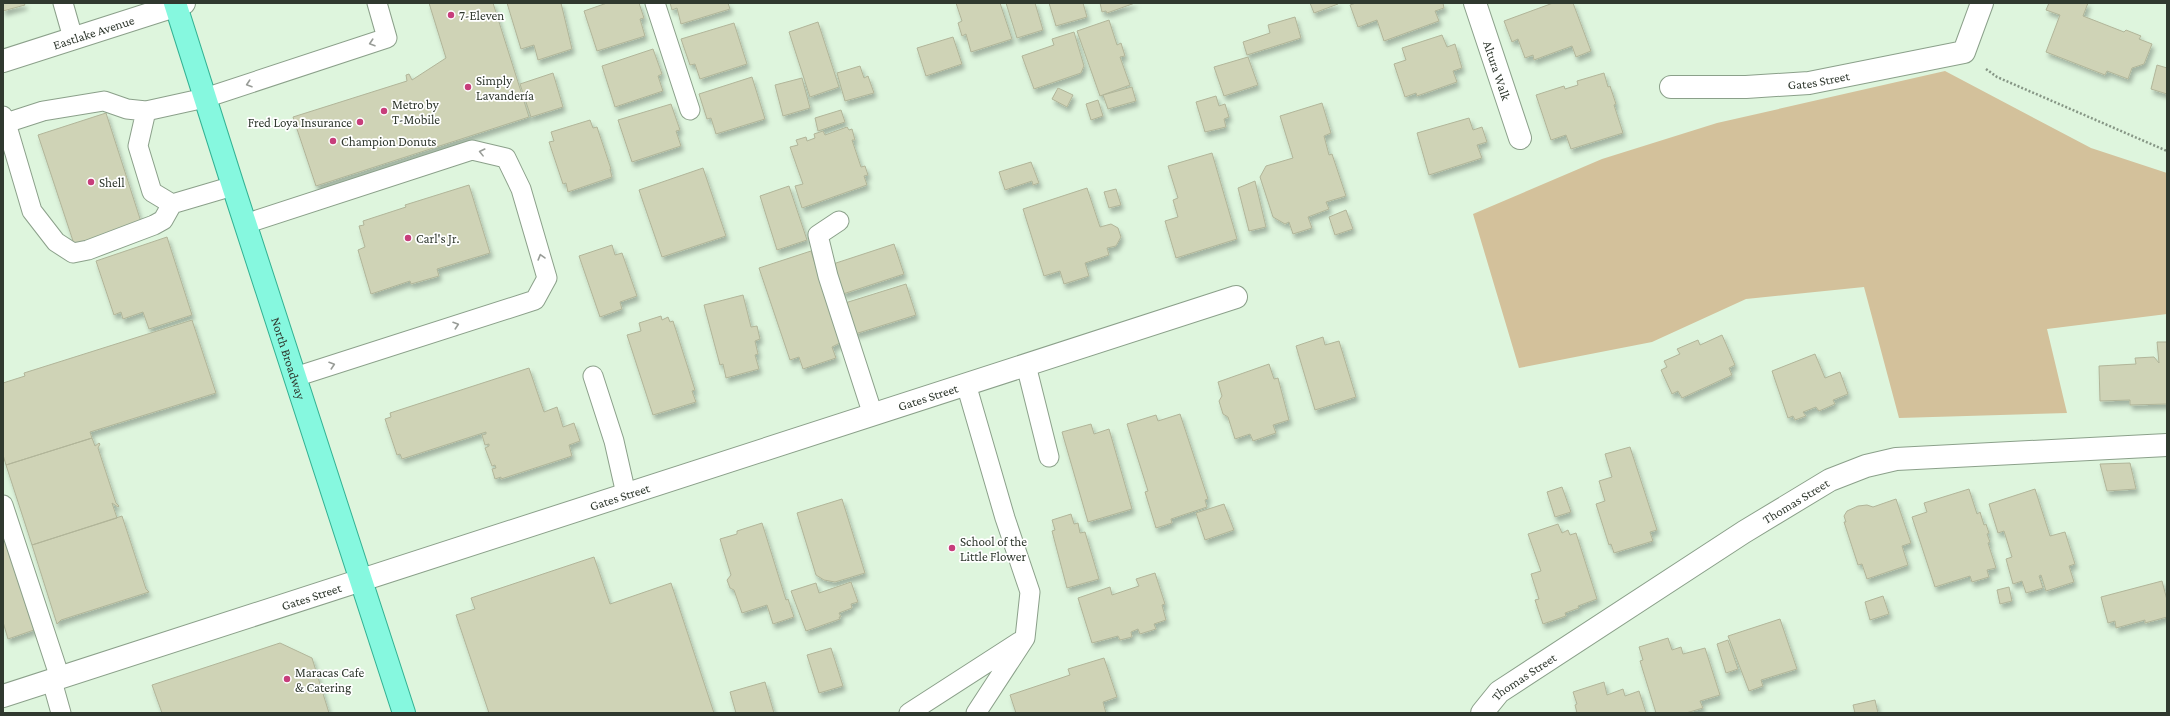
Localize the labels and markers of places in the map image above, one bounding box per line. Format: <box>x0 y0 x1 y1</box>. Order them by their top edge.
place label: 7-Eleven <box>459 8 504 23</box>
marker: 7-Eleven <box>446 10 456 20</box>
place label: Simply Lavandería <box>476 73 534 103</box>
marker: Simply Lavandería <box>463 82 473 92</box>
place label: Metro by T-Mobile <box>392 97 440 127</box>
marker: Metro by T-Mobile <box>379 106 389 116</box>
place label: Fred Loya Insurance <box>248 115 352 130</box>
marker: Fred Loya Insurance <box>355 117 365 127</box>
place label: Champion Donuts <box>341 134 436 149</box>
marker: Champion Donuts <box>328 136 338 146</box>
place label: Shell <box>99 175 125 190</box>
marker: Shell <box>86 177 96 187</box>
place label: Carl's Jr. <box>416 231 459 246</box>
marker: Carl's Jr. <box>403 233 413 243</box>
place label: School of the Little Flower <box>960 534 1027 564</box>
marker: School of the Little Flower <box>947 543 957 553</box>
place label: Maracas Cafe & Catering <box>295 665 365 695</box>
marker: Maracas Cafe & Catering <box>282 674 292 684</box>

